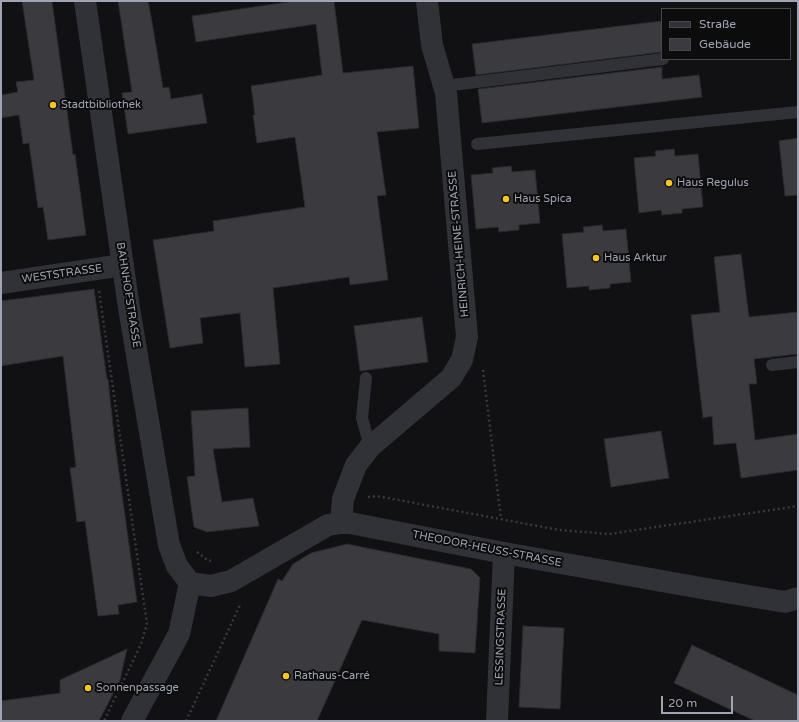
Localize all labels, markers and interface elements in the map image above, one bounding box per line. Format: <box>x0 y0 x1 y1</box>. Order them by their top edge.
legend <box>661 8 791 60</box>
text: Straße <box>699 17 736 31</box>
text: Gebäude <box>699 37 751 51</box>
place label: Stadtbibliothek <box>61 98 141 112</box>
marker: Stadtbibliothek <box>48 100 58 110</box>
street label: HEINRICH-HEINE-STRASSE <box>446 170 472 318</box>
place label: Haus Regulus <box>677 176 749 190</box>
marker: Haus Regulus <box>664 178 674 188</box>
place label: Haus Spica <box>514 192 572 206</box>
marker: Haus Spica <box>501 194 511 204</box>
street label: BAHNHOFSTRASSE <box>113 241 143 349</box>
place label: Haus Arktur <box>604 251 667 265</box>
marker: Haus Arktur <box>591 253 601 263</box>
street label: WESTSTRASSE <box>21 262 103 286</box>
street label: THEODOR-HEUSS-STRASSE <box>411 528 563 570</box>
street label: LESSINGSTRASSE <box>493 588 509 686</box>
place label: Rathaus-Carré <box>294 669 370 683</box>
marker: Rathaus-Carré <box>281 671 291 681</box>
place label: Sonnenpassage <box>96 681 179 695</box>
marker: Sonnenpassage <box>83 683 93 693</box>
scale bar <box>663 688 735 714</box>
text: 20 m <box>668 696 697 710</box>

